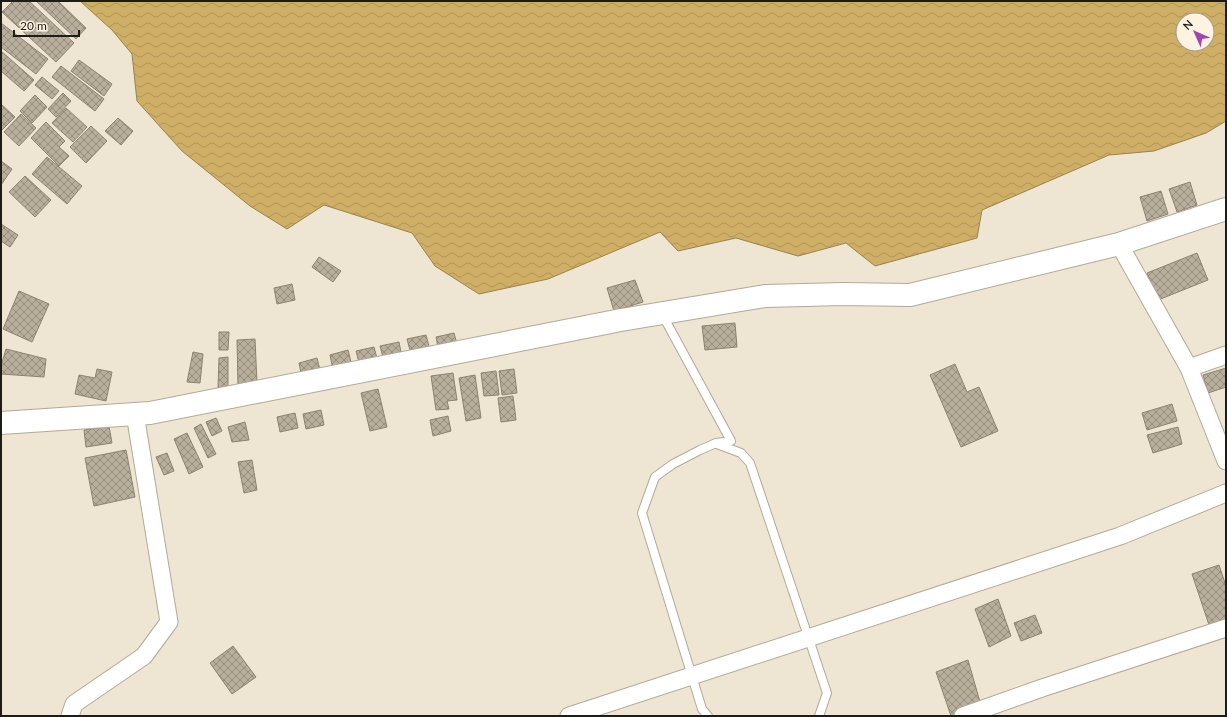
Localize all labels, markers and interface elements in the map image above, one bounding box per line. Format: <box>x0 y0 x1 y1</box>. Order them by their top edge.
scale bar <box>14 12 79 38</box>
north arrow <box>1175 12 1215 52</box>
text: N <box>1180 17 1195 32</box>
text: 20 m <box>20 18 47 33</box>

